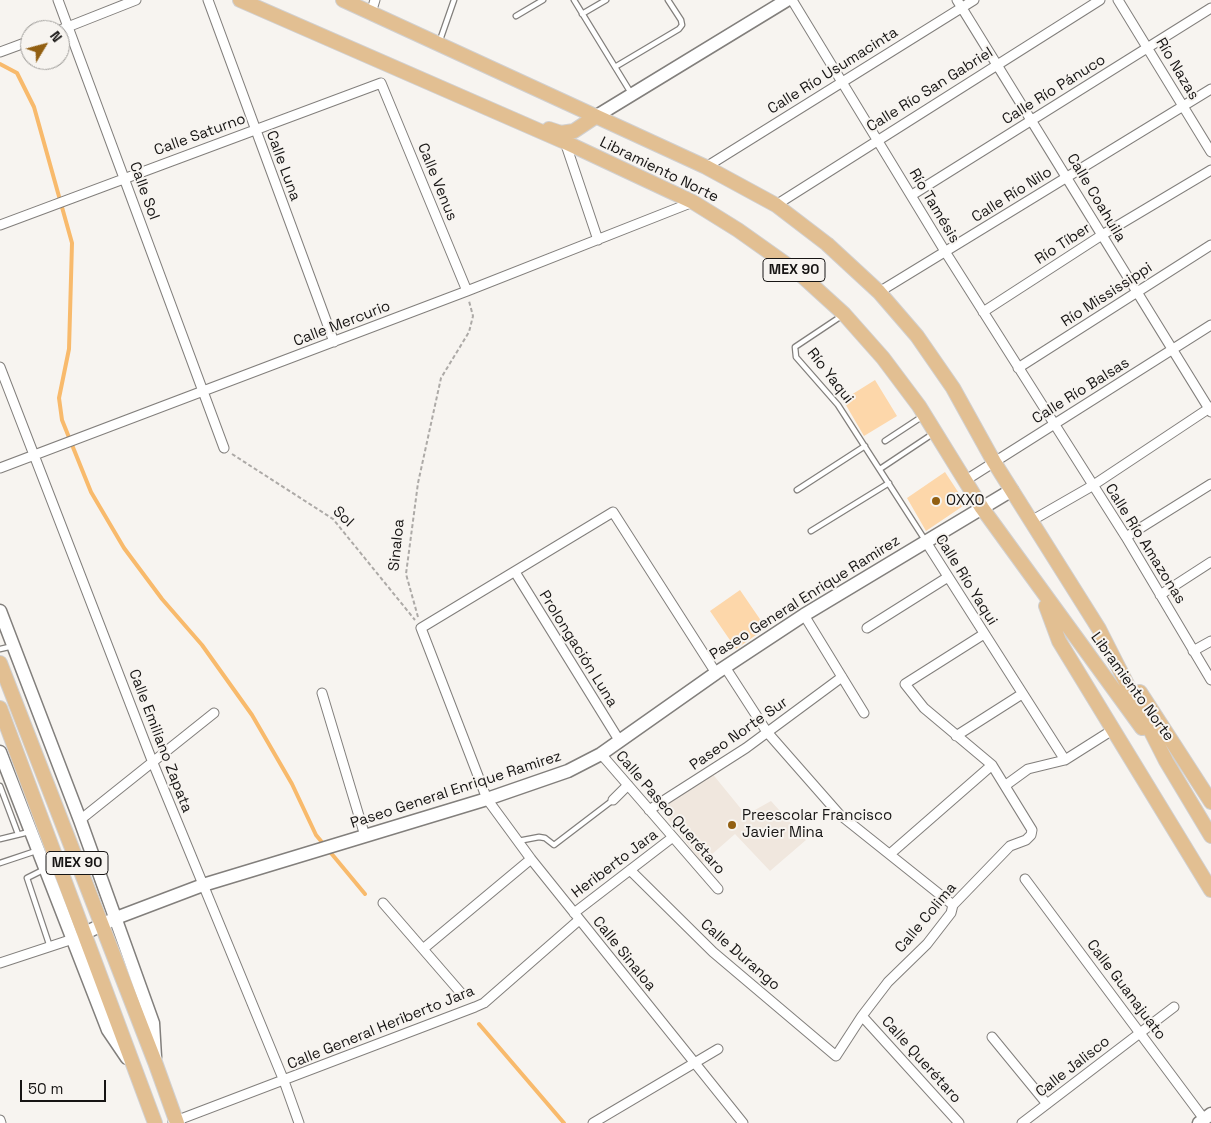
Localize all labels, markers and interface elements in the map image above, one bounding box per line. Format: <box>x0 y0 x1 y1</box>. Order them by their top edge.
north arrow <box>20 20 70 70</box>
street label: Calle Río Usumacinta <box>765 24 901 118</box>
text: N <box>46 27 66 46</box>
street label: Río Nazas <box>1151 35 1203 103</box>
street label: Calle Río San Gabriel <box>864 44 996 136</box>
street label: Calle Río Pánuco <box>999 51 1109 129</box>
street label: Calle Saturno <box>152 110 248 160</box>
street label: Calle Luna <box>262 128 304 204</box>
street label: Libramiento Norte <box>597 133 721 207</box>
street label: Calle Venus <box>413 141 461 223</box>
street label: Calle Coahuila <box>1063 150 1129 246</box>
street label: Calle Sol <box>125 160 163 222</box>
street label: Calle Río Nilo <box>969 163 1055 227</box>
street label: Río Tamésis <box>905 166 963 246</box>
street label: Río Tíber <box>1032 219 1094 269</box>
road number: MEX 90 <box>763 258 825 282</box>
street label: Río Mississippi <box>1058 259 1156 331</box>
street label: Calle Mercurio <box>291 297 393 351</box>
street label: Río Yaqui <box>803 345 857 407</box>
street label: Calle Río Balsas <box>1029 354 1133 428</box>
street label: Calle Río Amazonas <box>1101 481 1189 607</box>
place label: OXXO <box>946 492 984 510</box>
marker: OXXO <box>930 495 942 507</box>
street label: Sol <box>329 503 357 531</box>
street label: Sinaloa <box>385 518 409 572</box>
street label: Calle Río Yaqui <box>931 531 1001 629</box>
street label: Paseo General Enrique Ramirez <box>707 532 903 664</box>
street label: Prolongación Luna <box>535 587 621 711</box>
street label: Libramiento Norte <box>1086 629 1178 745</box>
street label: Calle Emiliano Zapata <box>124 667 196 815</box>
street label: Paseo Norte Sur <box>686 693 792 775</box>
street label: Paseo General Enrique Ramirez <box>348 747 564 833</box>
street label: Calle Paseo Querétaro <box>611 748 729 878</box>
place label: Preescolar Francisco Javier Mina <box>742 807 892 842</box>
marker: Preescolar Francisco Javier Mina <box>726 819 738 831</box>
street label: Heriberto Jara <box>568 826 662 902</box>
road number: MEX 90 <box>46 851 108 874</box>
street label: Calle Colima <box>891 879 961 957</box>
street label: Calle Sinaloa <box>588 913 660 995</box>
street label: Calle Durango <box>697 916 783 994</box>
street label: Calle Guanajuato <box>1082 936 1170 1044</box>
street label: Calle General Heriberto Jara <box>285 982 477 1074</box>
street label: Calle Querétaro <box>877 1013 965 1107</box>
street label: Calle Jalisco <box>1032 1033 1114 1101</box>
scale bar <box>22 1070 109 1102</box>
text: 50 m <box>28 1079 63 1098</box>

